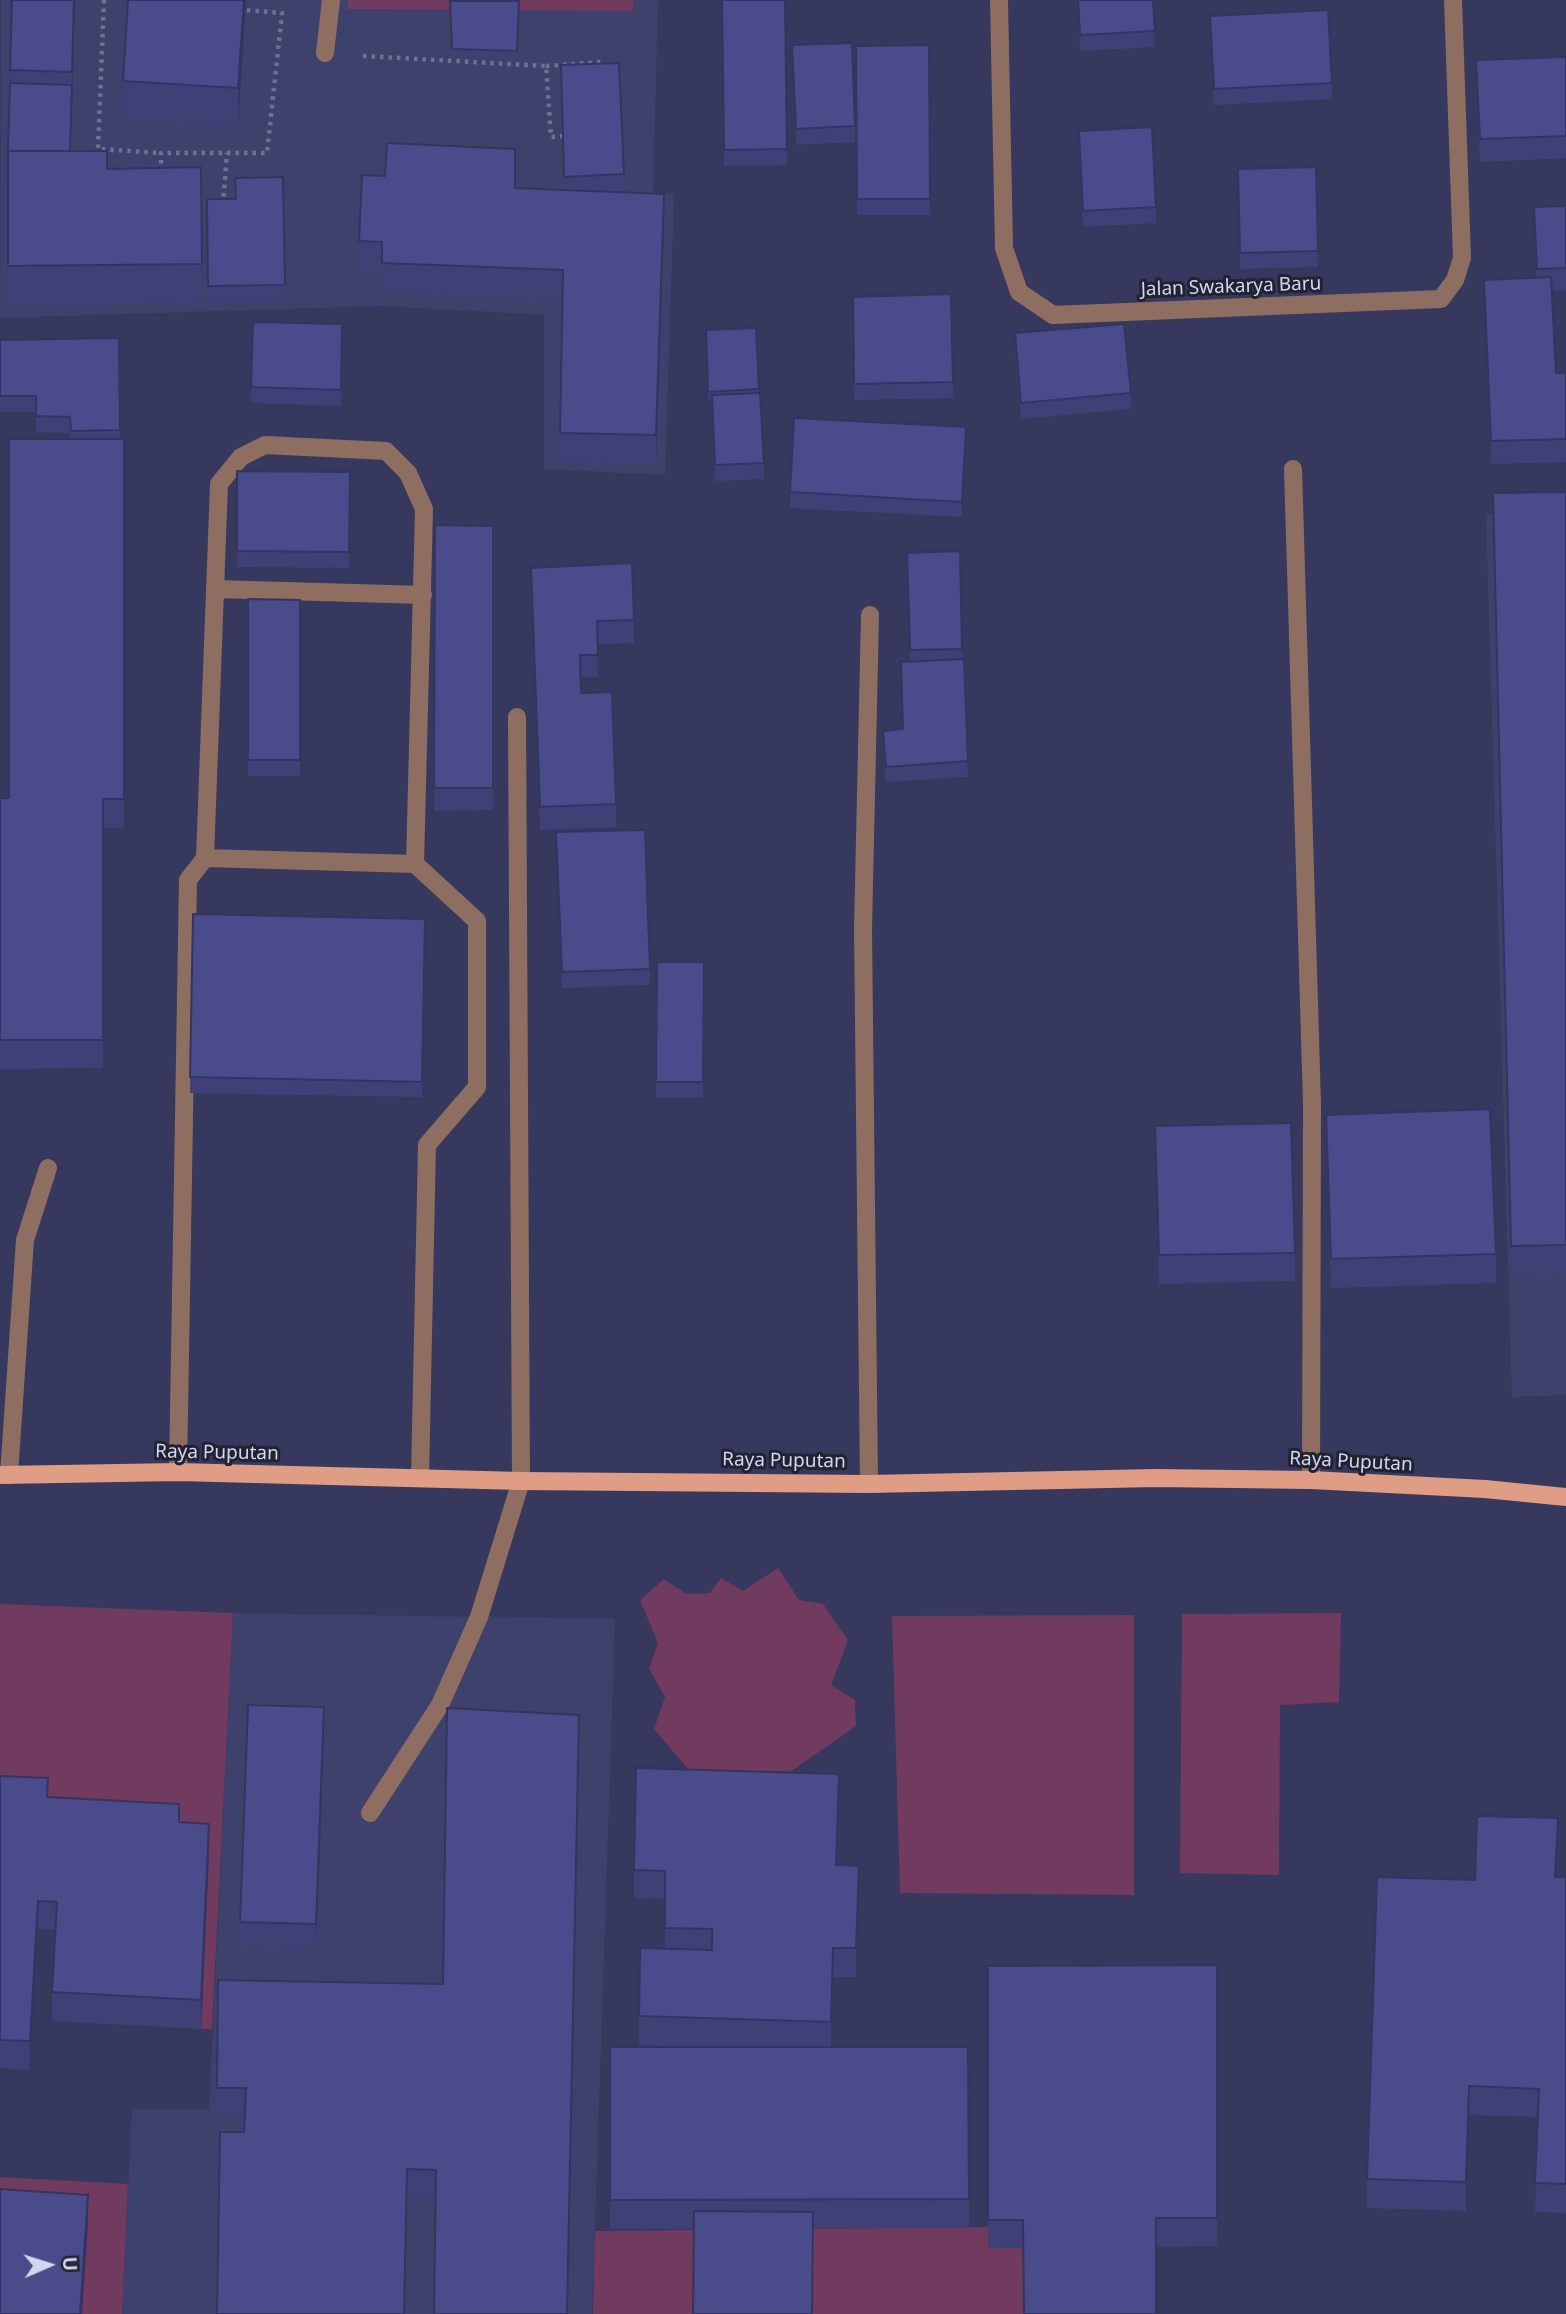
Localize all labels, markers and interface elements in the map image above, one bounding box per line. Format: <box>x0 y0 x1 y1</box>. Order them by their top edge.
street label: Jalan Swakarya Baru <box>1140 272 1322 302</box>
street label: Raya Puputan <box>155 1441 279 1465</box>
street label: Raya Puputan <box>1289 1447 1413 1477</box>
street label: Raya Puputan <box>722 1449 846 1473</box>
north arrow <box>14 2230 84 2300</box>
text: U <box>57 2256 83 2272</box>

